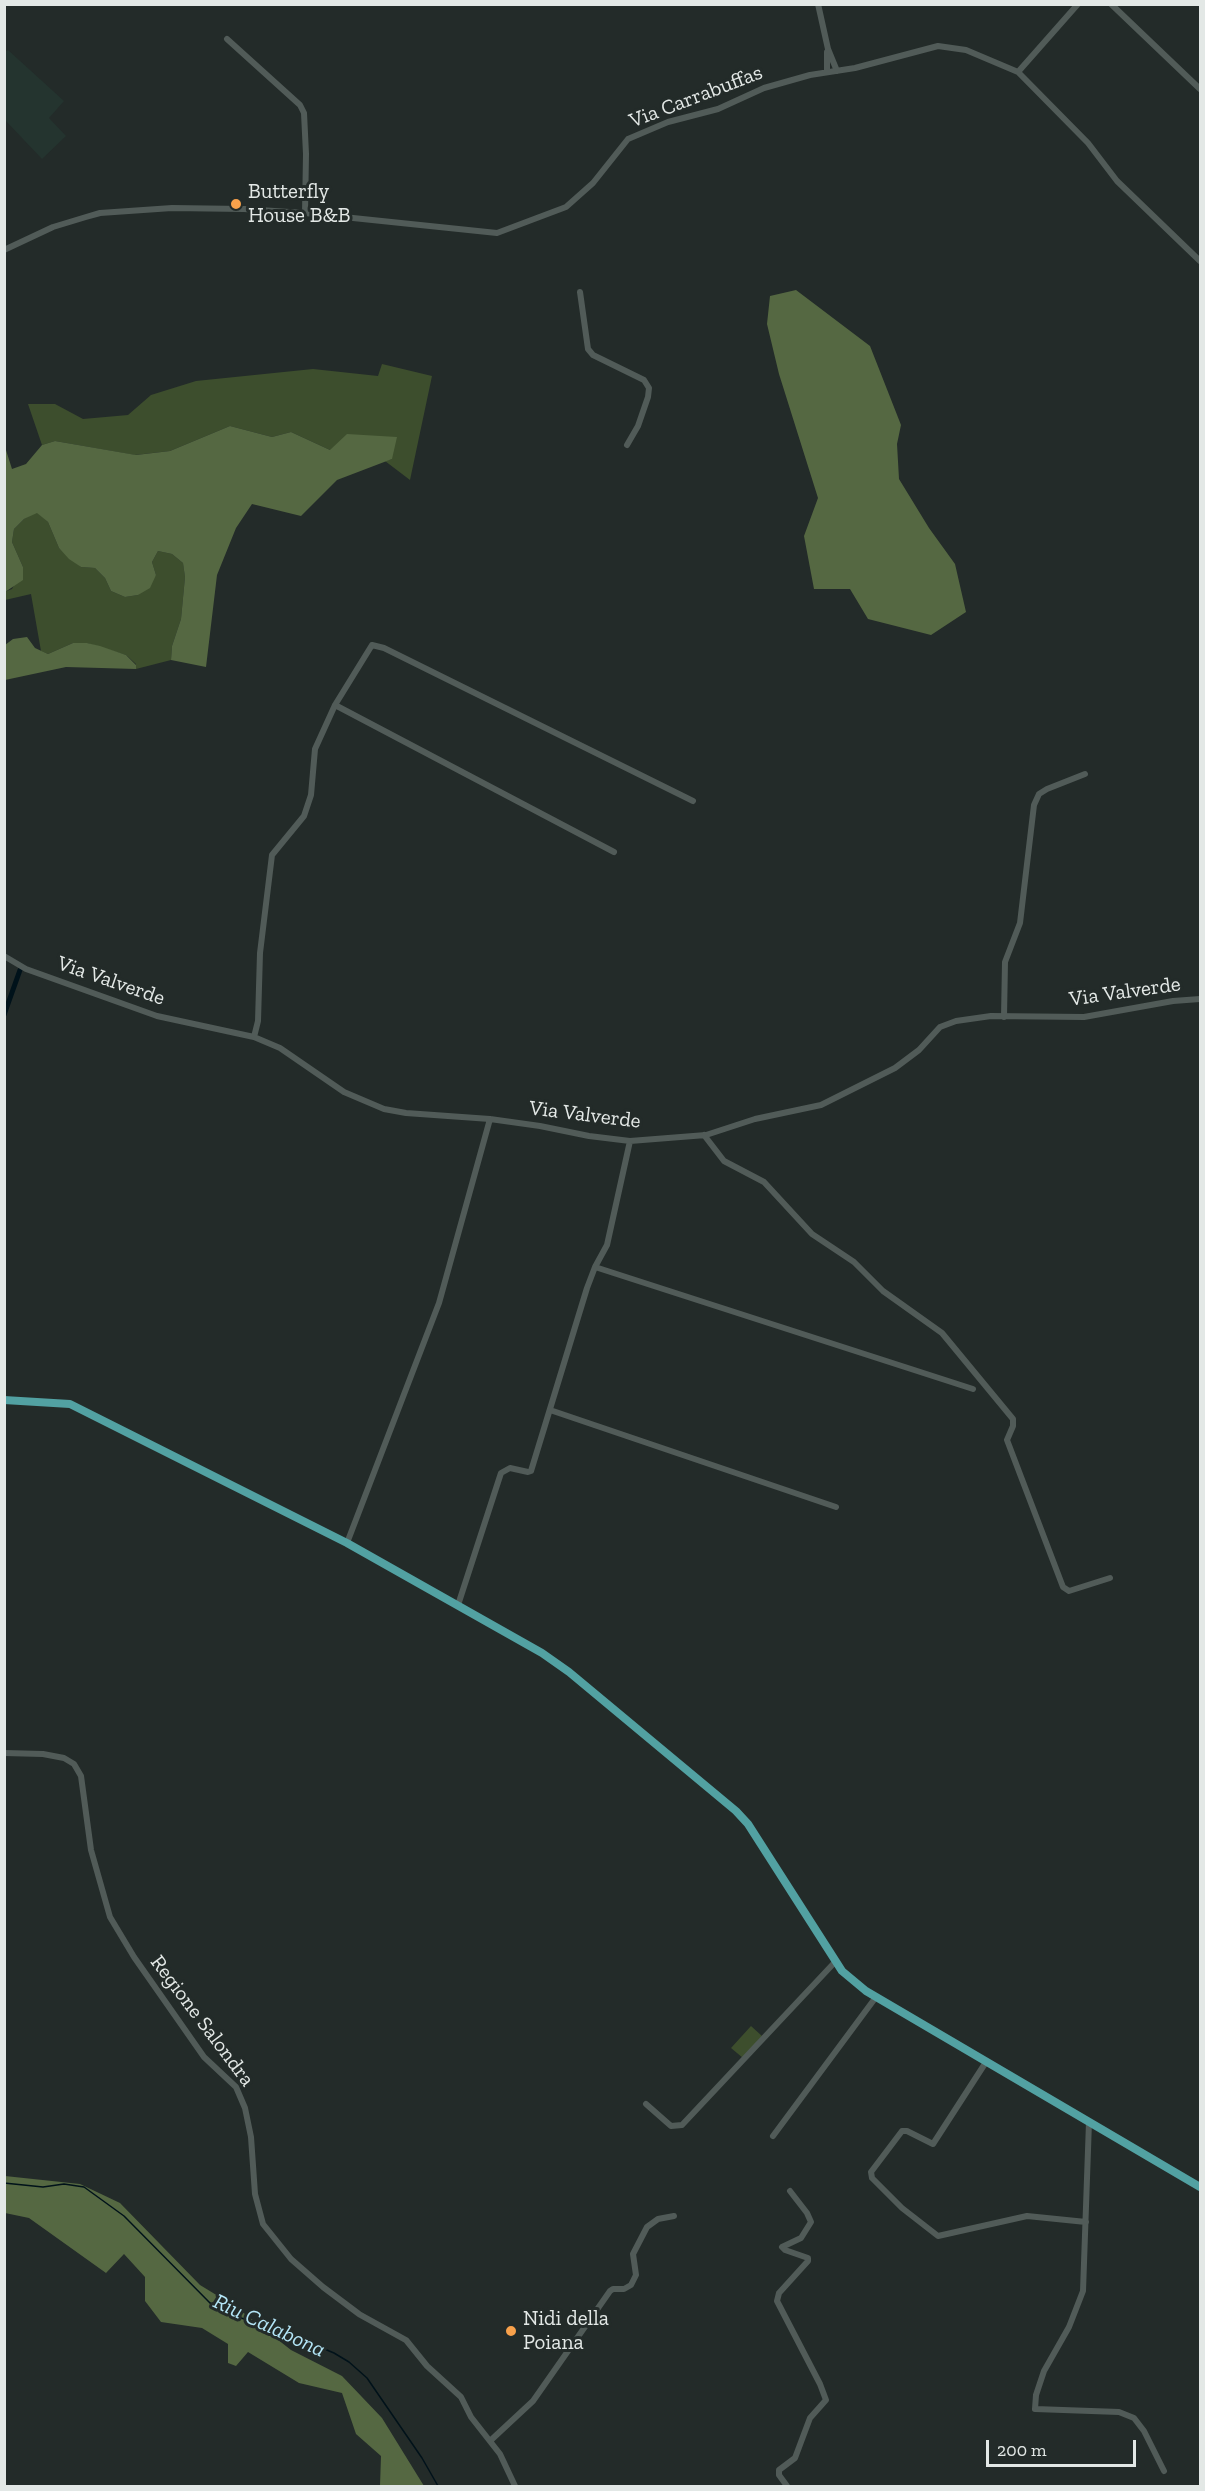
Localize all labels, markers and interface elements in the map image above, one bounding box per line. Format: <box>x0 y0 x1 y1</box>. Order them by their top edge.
street label: Via Carrabuffas <box>626 60 766 134</box>
place label: Butterfly House B&B <box>248 179 350 229</box>
marker: Butterfly House B&B <box>229 197 243 211</box>
street label: Via Valverde <box>54 951 168 1011</box>
street label: Via Valverde <box>1068 972 1182 1012</box>
street label: Via Valverde <box>528 1096 642 1134</box>
street label: Regione Salondra <box>145 1950 259 2092</box>
water label: Riu Calabona <box>209 2289 329 2363</box>
place label: Nidi della Poiana <box>523 2306 609 2356</box>
marker: Nidi della Poiana <box>504 2324 518 2338</box>
scale bar <box>989 2428 1139 2466</box>
text: 200 m <box>997 2439 1047 2461</box>

